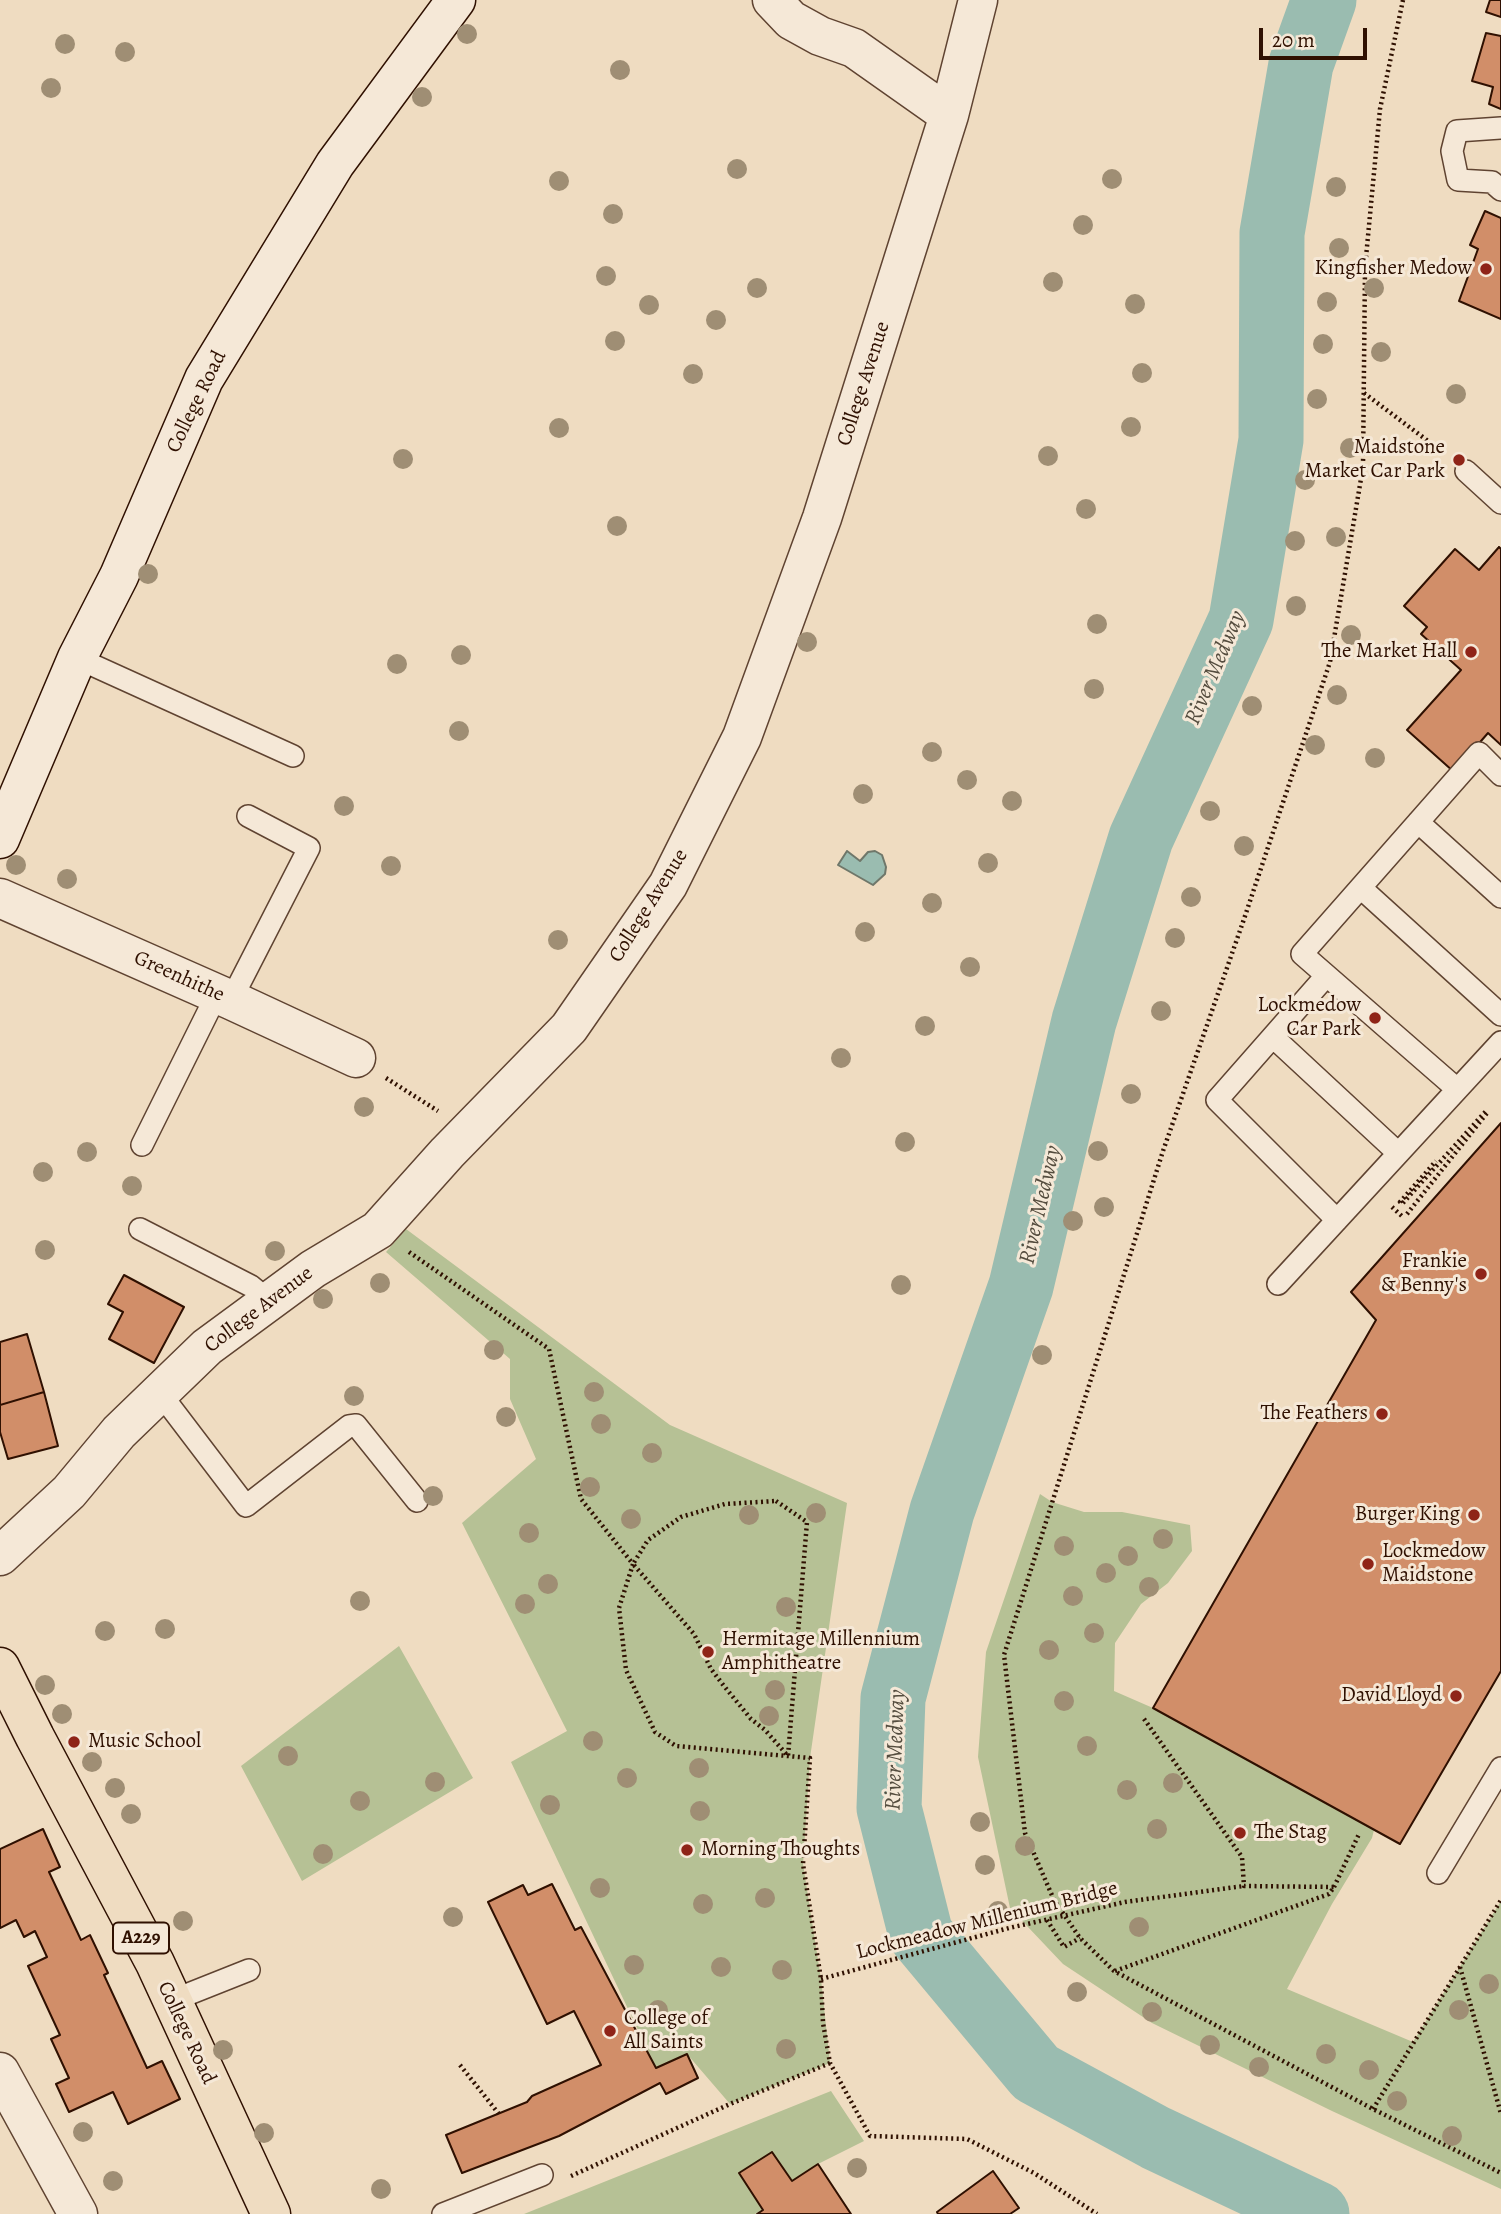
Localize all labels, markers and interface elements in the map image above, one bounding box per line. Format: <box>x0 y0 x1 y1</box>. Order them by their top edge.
scale bar <box>1263 14 1372 58</box>
text: 20 m <box>1272 26 1315 54</box>
place label: Kingfisher Medow <box>1315 256 1472 282</box>
marker: Kingfisher Medow <box>1478 261 1494 277</box>
street label: College Avenue <box>832 319 896 449</box>
street label: College Road <box>161 347 233 457</box>
place label: Maidstone Market Car Park <box>1305 435 1445 485</box>
marker: Maidstone Market Car Park <box>1451 452 1467 468</box>
water label: River Medway <box>1180 607 1252 729</box>
place label: The Market Hall <box>1321 639 1457 665</box>
marker: The Market Hall <box>1463 644 1479 660</box>
street label: College Avenue <box>604 845 694 967</box>
street label: Greenhithe <box>130 946 228 1008</box>
place label: Lockmedow Car Park <box>1257 993 1361 1043</box>
marker: Lockmedow Car Park <box>1367 1010 1383 1026</box>
water label: River Medway <box>1014 1143 1068 1267</box>
place label: Frankie & Benny's <box>1381 1249 1467 1299</box>
street label: College Avenue <box>200 1261 318 1359</box>
marker: Frankie & Benny's <box>1473 1266 1489 1282</box>
place label: The Feathers <box>1261 1401 1368 1427</box>
marker: The Feathers <box>1374 1406 1390 1422</box>
place label: Burger King <box>1355 1502 1460 1528</box>
marker: Burger King <box>1466 1507 1482 1523</box>
place label: Lockmedow Maidstone <box>1382 1539 1486 1589</box>
marker: Lockmedow Maidstone <box>1360 1556 1376 1572</box>
place label: Hermitage Millennium Amphitheatre <box>722 1627 920 1677</box>
marker: Hermitage Millennium Amphitheatre <box>700 1644 716 1660</box>
place label: David Lloyd <box>1341 1683 1442 1709</box>
marker: David Lloyd <box>1448 1688 1464 1704</box>
water label: River Medway <box>880 1689 912 1811</box>
place label: Music School <box>88 1729 201 1755</box>
marker: Music School <box>66 1734 82 1750</box>
place label: The Stag <box>1254 1820 1327 1846</box>
marker: The Stag <box>1232 1825 1248 1841</box>
place label: Morning Thoughts <box>701 1837 860 1863</box>
marker: Morning Thoughts <box>679 1842 695 1858</box>
street label: Lockmeadow Millenium Bridge <box>854 1876 1120 1966</box>
road number: A229 <box>113 1922 169 1954</box>
street label: College Road <box>151 1978 221 2088</box>
place label: College of All Saints <box>624 2006 708 2056</box>
marker: College of All Saints <box>602 2023 618 2039</box>

